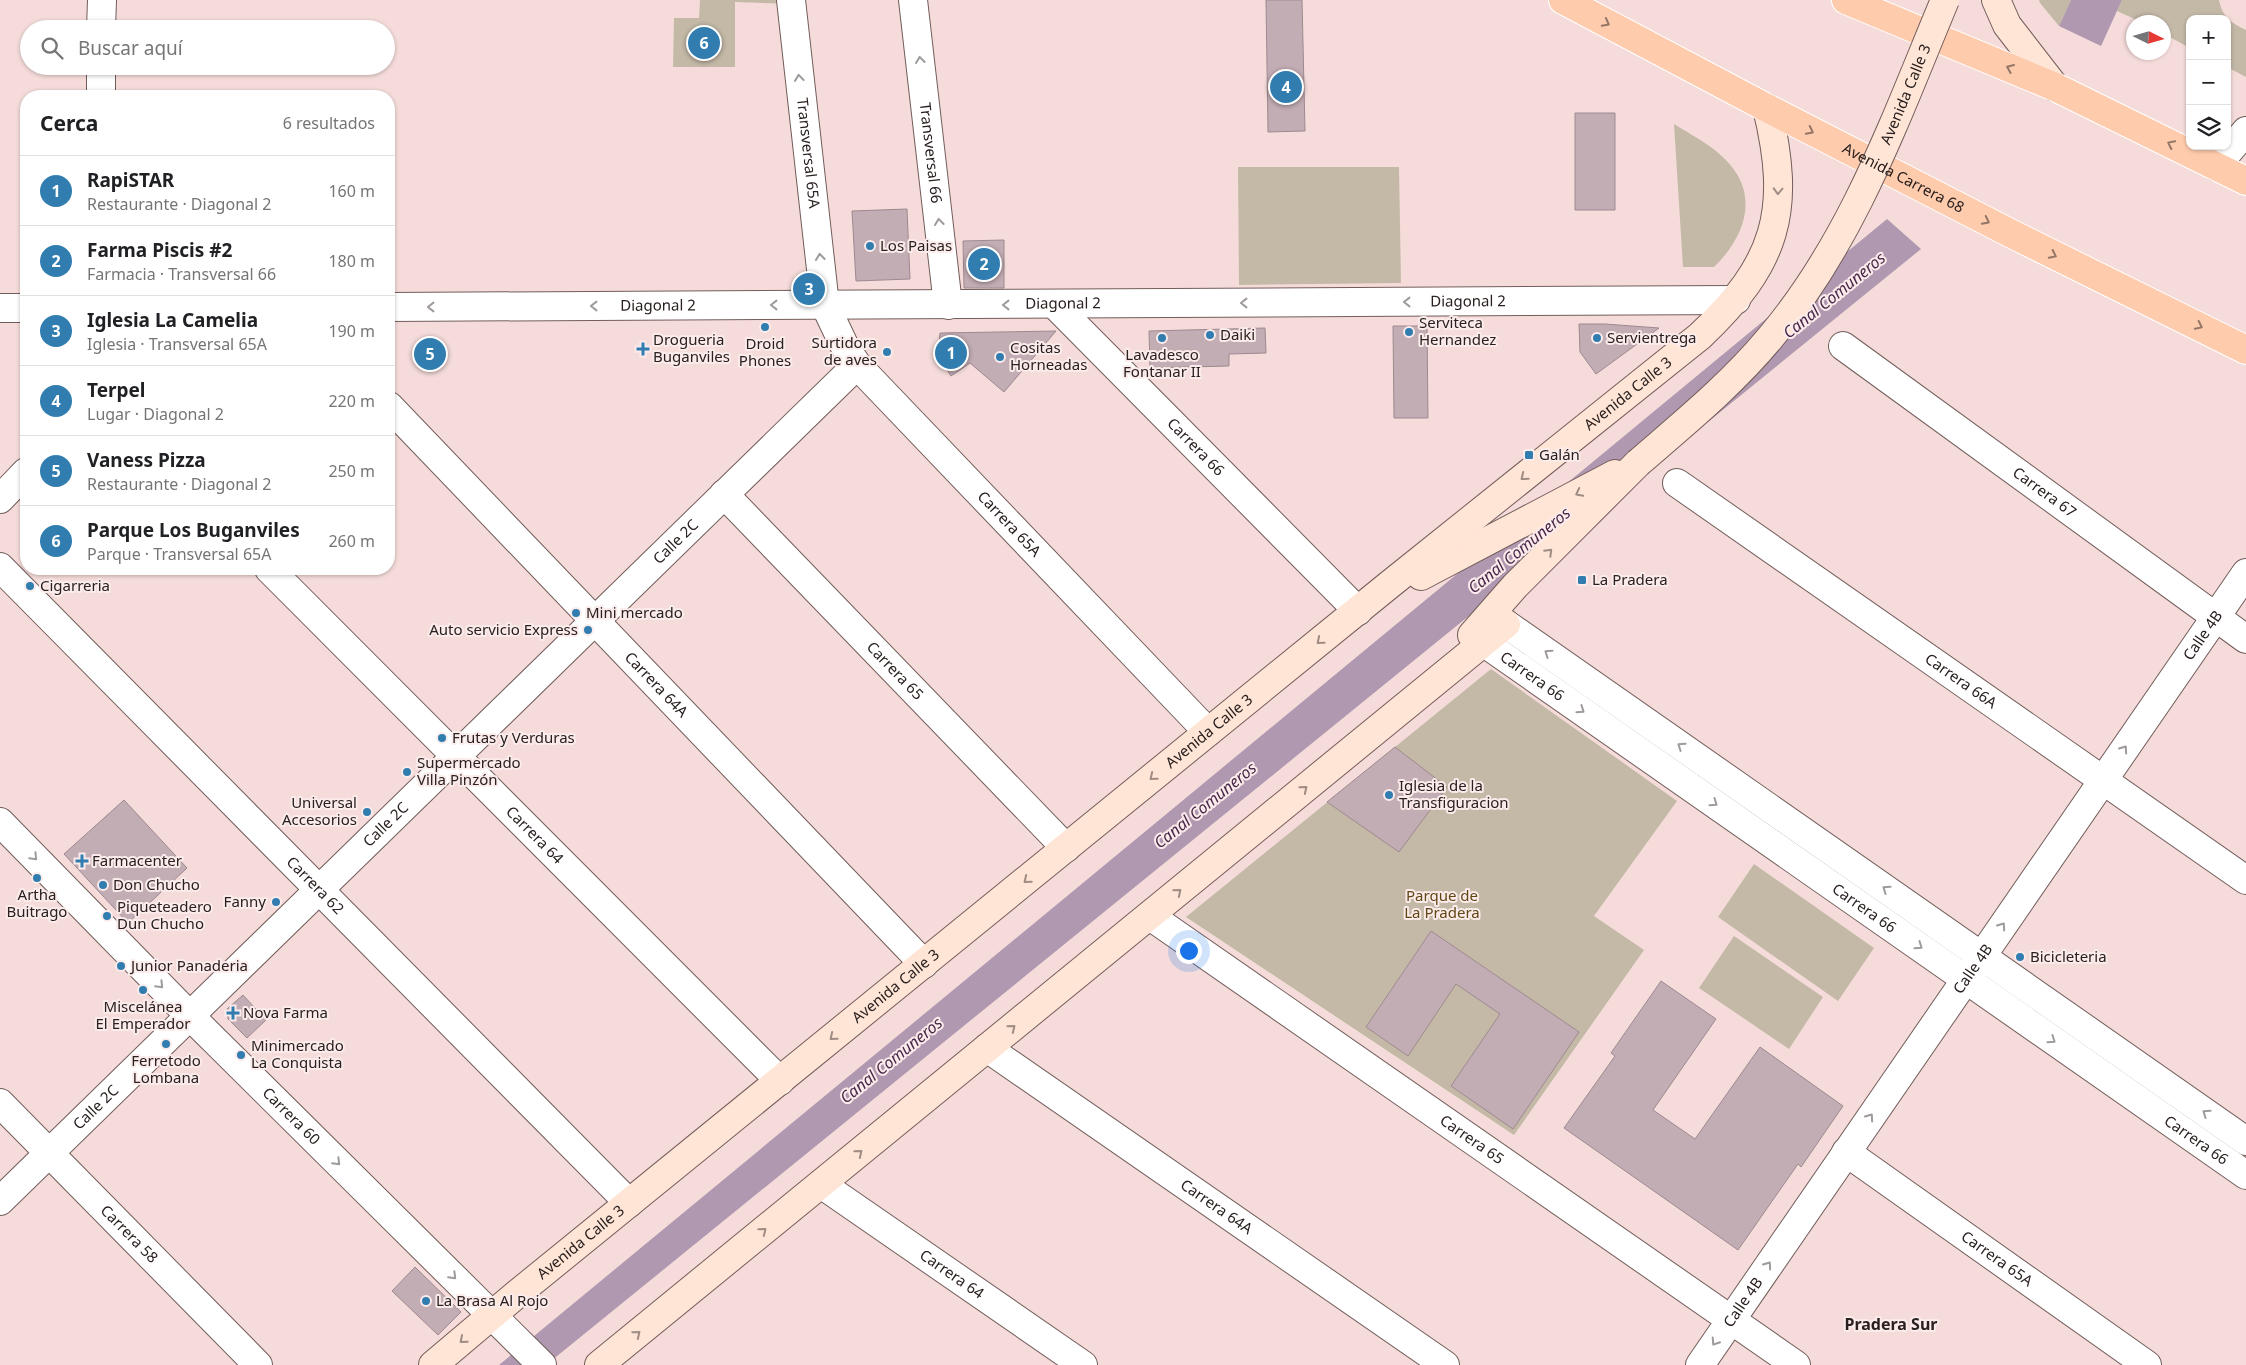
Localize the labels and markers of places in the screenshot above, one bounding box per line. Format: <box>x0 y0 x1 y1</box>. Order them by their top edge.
pin: 6 <box>688 24 720 62</box>
pin: 4 <box>1270 68 1302 106</box>
place label: Los Paisas <box>880 235 952 255</box>
marker: Los Paisas <box>864 240 876 252</box>
pin: 2 <box>968 245 1000 283</box>
pin: 3 <box>793 270 825 308</box>
place label: Serviteca Hernandez <box>1419 312 1496 349</box>
marker: Droid Phones <box>759 321 771 333</box>
place label: Daiki <box>1220 324 1255 344</box>
marker: Serviteca Hernandez <box>1403 326 1415 338</box>
place label: Servientrega <box>1607 327 1697 347</box>
place label: Drogueria Buganviles <box>653 329 730 366</box>
marker: Daiki <box>1204 329 1216 341</box>
place label: Surtidora de aves <box>811 332 877 369</box>
marker: Lavadesco Fontanar II <box>1156 332 1168 344</box>
marker: Servientrega <box>1591 332 1603 344</box>
place label: Droid Phones <box>739 333 791 370</box>
pin: 1 <box>935 334 967 372</box>
pin: 5 <box>414 335 446 373</box>
place label: Cositas Horneadas <box>1010 337 1087 374</box>
marker: Drogueria Buganviles <box>637 343 649 355</box>
place label: Lavadesco Fontanar II <box>1123 344 1201 381</box>
marker: Surtidora de aves <box>881 346 893 358</box>
marker: Cositas Horneadas <box>994 351 1006 363</box>
place label: Galán <box>1539 444 1580 464</box>
marker: Galán <box>1523 449 1535 461</box>
place label: La Pradera <box>1592 569 1668 589</box>
marker: La Pradera <box>1576 574 1588 586</box>
place label: Cigarreria <box>40 575 110 595</box>
marker: Cigarreria <box>24 580 36 592</box>
place label: Mini mercado <box>586 602 683 622</box>
marker: Mini mercado <box>570 607 582 619</box>
place label: Auto servicio Express <box>429 619 578 639</box>
marker: Auto servicio Express <box>582 624 594 636</box>
place label: Frutas y Verduras <box>452 727 575 747</box>
marker: Frutas y Verduras <box>436 732 448 744</box>
place label: Supermercado Villa Pinzón <box>417 752 521 789</box>
marker: Supermercado Villa Pinzón <box>401 766 413 778</box>
place label: Iglesia de la Transfiguracion <box>1399 775 1509 812</box>
marker: Iglesia de la Transfiguracion <box>1383 789 1395 801</box>
place label: Universal Accesorios <box>282 792 357 829</box>
marker: Universal Accesorios <box>361 806 373 818</box>
place label: Farmacenter <box>92 850 182 870</box>
marker: Farmacenter <box>76 855 88 867</box>
marker: Artha Buitrago <box>31 872 43 884</box>
place label: Don Chucho <box>113 874 200 894</box>
marker: Don Chucho <box>97 879 109 891</box>
place label: Artha Buitrago <box>7 884 67 921</box>
place label: Fanny <box>224 891 266 911</box>
place label: Piqueteadero Dun Chucho <box>117 896 212 933</box>
marker: Fanny <box>270 896 282 908</box>
marker: Piqueteadero Dun Chucho <box>101 910 113 922</box>
place label: Bicicleteria <box>2030 946 2107 966</box>
marker: Bicicleteria <box>2014 951 2026 963</box>
place label: Junior Panaderia <box>129 955 248 975</box>
marker: Junior Panaderia <box>115 960 127 972</box>
marker: Miscelánea El Emperador <box>137 984 149 996</box>
place label: Miscelánea El Emperador <box>96 996 190 1033</box>
place label: Nova Farma <box>243 1002 328 1022</box>
marker: Nova Farma <box>227 1007 239 1019</box>
place label: Minimercado La Conquista <box>251 1035 344 1072</box>
marker: Ferretodo Lombana <box>160 1038 172 1050</box>
marker: Minimercado La Conquista <box>235 1049 247 1061</box>
place label: Ferretodo Lombana <box>131 1050 201 1087</box>
place label: La Brasa Al Rojo <box>436 1290 548 1310</box>
marker: La Brasa Al Rojo <box>420 1295 432 1307</box>

